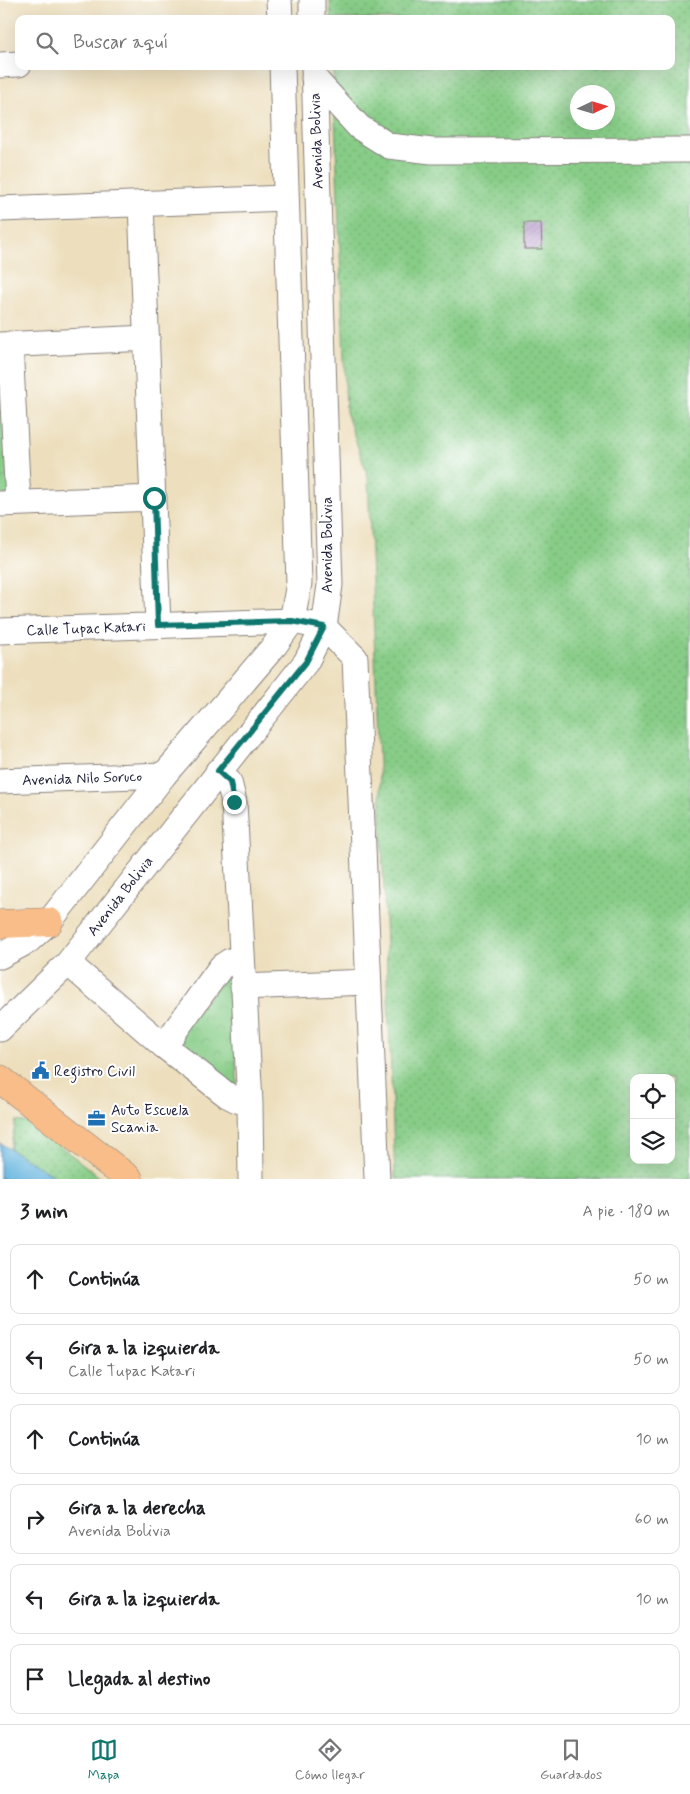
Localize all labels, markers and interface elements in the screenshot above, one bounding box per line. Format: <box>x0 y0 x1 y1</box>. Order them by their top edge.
search box <box>15 15 675 70</box>
icon: search <box>33 29 61 57</box>
text: Buscar aquí <box>73 30 168 55</box>
north arrow <box>570 85 615 130</box>
street label: Avenida Bolivia <box>305 92 329 189</box>
route start <box>143 487 166 510</box>
street label: Avenida Bolivia <box>318 497 338 593</box>
street label: Calle Tupac Katari <box>26 617 146 641</box>
street label: Avenida Nilo Soruco <box>22 767 143 791</box>
route end <box>223 791 246 814</box>
street label: Avenida Bolivia <box>83 852 158 941</box>
public building icon: Registro Civil <box>30 1061 50 1081</box>
place label: Registro Civil <box>54 1062 135 1083</box>
map controls <box>630 1074 675 1164</box>
button: locate <box>630 1074 675 1119</box>
place label: Auto Escuela Scania <box>111 1101 189 1138</box>
office icon: Auto Escuela Scania <box>87 1109 107 1129</box>
button: layers <box>630 1119 675 1164</box>
text: 3 min <box>20 1198 68 1226</box>
text: A pie · 180 m <box>583 1201 670 1222</box>
icon: ahead <box>21 1265 49 1293</box>
text: Continúa <box>68 1267 140 1292</box>
text: 50 m <box>633 1269 669 1290</box>
text: Gira a la izquierda <box>68 1336 219 1361</box>
icon: left <box>21 1345 49 1373</box>
text: 50 m <box>633 1349 669 1370</box>
text: Calle Tupac Katari <box>68 1361 195 1382</box>
icon: ahead <box>21 1425 49 1453</box>
text: Continúa <box>68 1427 140 1452</box>
text: 10 m <box>636 1429 669 1450</box>
text: Gira a la derecha <box>68 1496 206 1521</box>
icon: right <box>21 1505 49 1533</box>
text: 60 m <box>635 1509 669 1530</box>
text: Avenida Bolivia <box>68 1521 171 1542</box>
icon: left <box>21 1585 49 1613</box>
text: Gira a la izquierda <box>68 1587 219 1612</box>
text: 10 m <box>636 1589 669 1610</box>
icon: arrive <box>21 1665 49 1693</box>
text: Llegada al destino <box>68 1667 210 1692</box>
tab: Mapa <box>88 1736 120 1784</box>
tab: Cómo llegar <box>295 1736 365 1784</box>
tab: Guardados <box>540 1736 602 1784</box>

